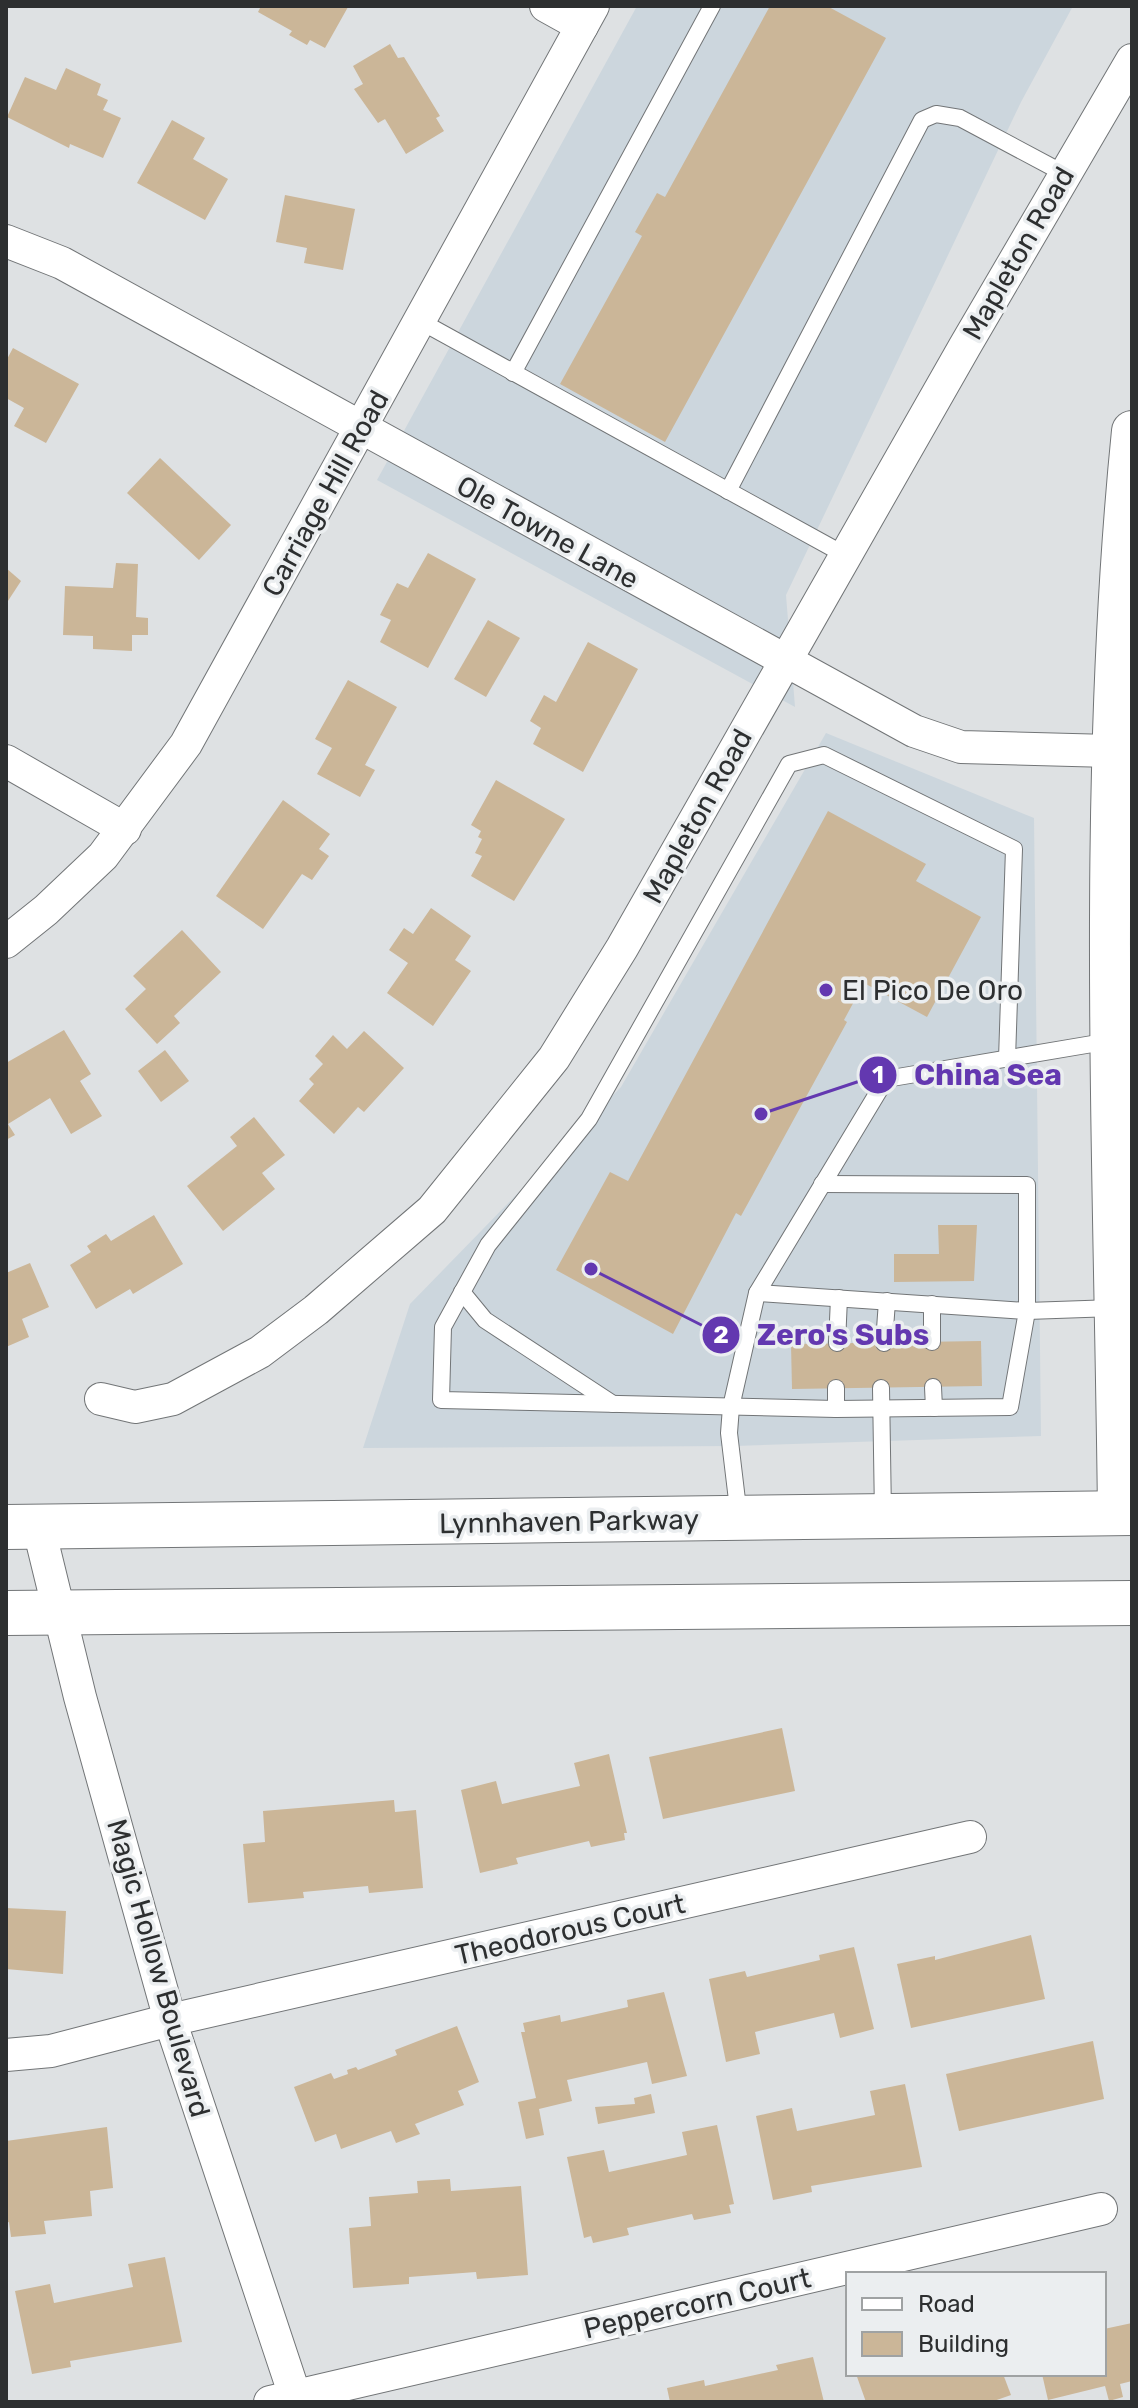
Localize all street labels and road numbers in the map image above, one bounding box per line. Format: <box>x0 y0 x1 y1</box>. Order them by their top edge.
street label: Mapleton Road <box>956 161 1081 345</box>
street label: Carriage Hill Road <box>255 384 396 602</box>
street label: Ole Towne Lane <box>451 469 644 596</box>
street label: Mapleton Road <box>636 723 759 909</box>
street label: Lynnhaven Parkway <box>439 1503 699 1540</box>
street label: Magic Hollow Boulevard <box>100 1815 217 2121</box>
street label: Theodorous Court <box>452 1887 688 1972</box>
street label: Peppercorn Court <box>580 2261 814 2346</box>

